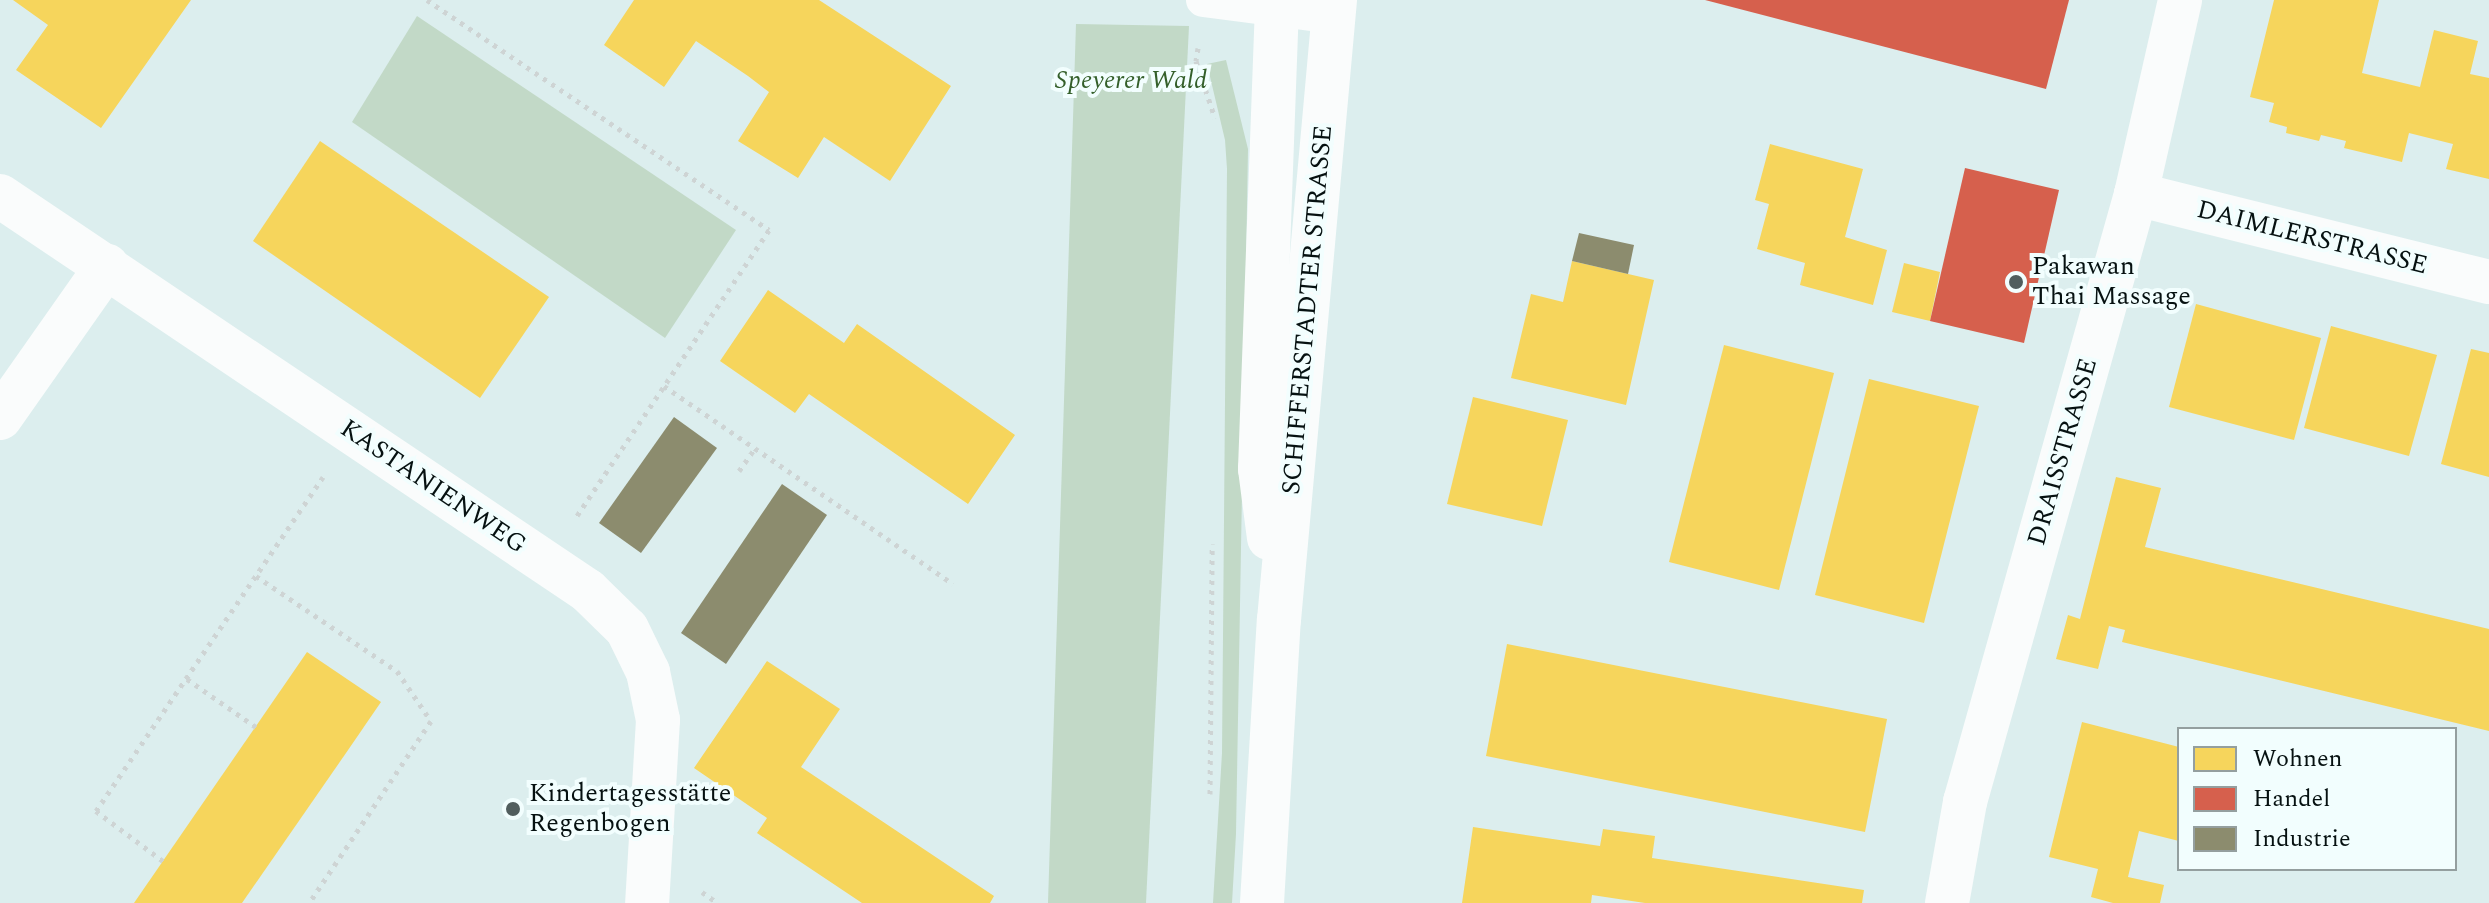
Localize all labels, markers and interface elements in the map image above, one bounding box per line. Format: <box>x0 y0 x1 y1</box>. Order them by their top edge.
park label: Speyerer Wald <box>1055 65 1207 97</box>
street label: SCHIFFERSTADTER STRASSE <box>1276 124 1340 496</box>
street label: DAIMLERSTRASSE <box>2193 194 2431 282</box>
place label: Pakawan Thai Massage <box>2032 251 2191 312</box>
marker: Pakawan Thai Massage <box>2007 273 2025 291</box>
street label: DRAISSTRASSE <box>2021 355 2105 549</box>
street label: KASTANIENWEG <box>334 413 532 561</box>
legend <box>2177 727 2457 871</box>
text: Wohnen <box>2253 741 2343 777</box>
place label: Kindertagesstätte Regenbogen <box>529 778 731 840</box>
text: Handel <box>2253 781 2330 817</box>
marker: Kindertagesstätte Regenbogen <box>504 800 522 818</box>
text: Industrie <box>2253 821 2351 857</box>

